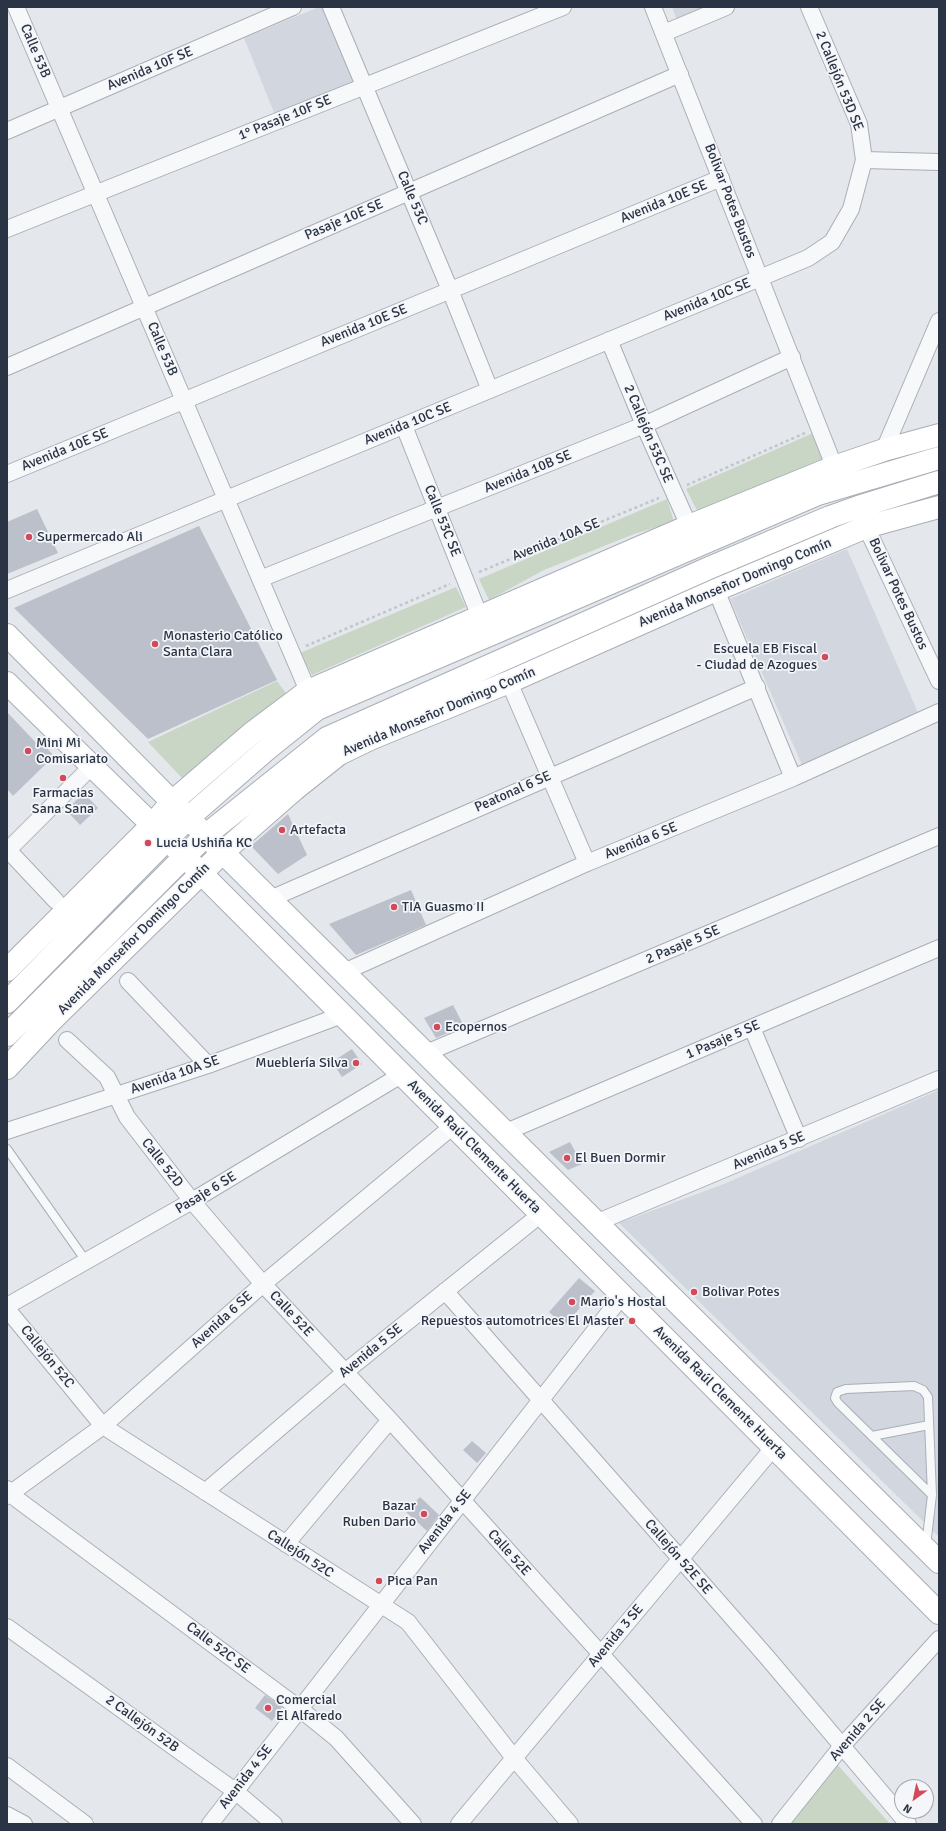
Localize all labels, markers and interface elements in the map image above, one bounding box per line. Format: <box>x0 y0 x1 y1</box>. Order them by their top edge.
street label: Calle 53B <box>16 21 54 81</box>
street label: 2 Callejón 53D SE <box>811 29 867 133</box>
street label: Avenida 10F SE <box>104 43 196 95</box>
street label: 1° Pasaje 10F SE <box>236 92 334 144</box>
street label: Bolivar Potes Bustos <box>700 141 760 261</box>
street label: Calle 53C <box>393 168 431 228</box>
street label: Avenida 10E SE <box>618 177 710 227</box>
street label: Pasaje 10E SE <box>302 196 386 244</box>
street label: Avenida 10C SE <box>661 275 753 325</box>
street label: Avenida 10E SE <box>318 301 410 351</box>
street label: Calle 53B <box>143 319 181 379</box>
street label: 2 Callejón 53C SE <box>620 382 676 486</box>
street label: Avenida 10C SE <box>362 399 454 449</box>
street label: Avenida 10E SE <box>19 425 111 475</box>
street label: Avenida 10B SE <box>482 447 574 497</box>
street label: Calle 53C SE <box>420 483 464 559</box>
street label: Avenida 10A SE <box>510 515 602 565</box>
place label: Supermercado Ali <box>37 529 143 545</box>
marker: Supermercado Ali <box>24 532 34 542</box>
street label: Avenida Monseñor Domingo Comín <box>636 535 834 631</box>
street label: Bolivar Potes Bustos <box>865 536 931 652</box>
place label: Monasterio Católico Santa Clara <box>163 628 283 660</box>
marker: Monasterio Católico Santa Clara <box>150 639 160 649</box>
place label: Escuela EB Fiscal - Ciudad de Azogues <box>697 641 817 674</box>
marker: Escuela EB Fiscal - Ciudad de Azogues <box>820 652 830 662</box>
street label: Avenida Monseñor Domingo Comín <box>340 664 538 760</box>
place label: Mini Mi Comisariato <box>36 735 108 768</box>
marker: Mini Mi Comisariato <box>23 746 33 756</box>
street label: Peatonal 6 SE <box>472 768 554 816</box>
marker: Farmacias Sana Sana <box>58 773 68 783</box>
place label: Farmacias Sana Sana <box>32 785 94 818</box>
street label: Avenida 6 SE <box>602 819 680 863</box>
place label: Artefacta <box>290 822 346 838</box>
marker: Artefacta <box>277 825 287 835</box>
place label: Lucia Ushiña KC <box>156 835 252 851</box>
marker: Lucia Ushiña KC <box>143 838 153 848</box>
street label: Avenida Monseñor Domingo Comín <box>55 860 213 1018</box>
place label: TIA Guasmo II <box>402 899 484 915</box>
marker: TIA Guasmo II <box>389 902 399 912</box>
street label: 2 Pasaje 5 SE <box>643 922 723 968</box>
street label: 1 Pasaje 5 SE <box>683 1017 763 1063</box>
place label: Ecopernos <box>445 1019 507 1035</box>
marker: Ecopernos <box>432 1022 442 1032</box>
street label: Avenida 10A SE <box>128 1052 222 1098</box>
place label: Mueblería Silva <box>255 1055 348 1071</box>
marker: Mueblería Silva <box>351 1058 361 1068</box>
street label: Avenida Raúl Clemente Huerta <box>404 1077 544 1217</box>
street label: Avenida 5 SE <box>730 1128 808 1174</box>
street label: Calle 52D <box>138 1135 186 1191</box>
place label: El Buen Dormir <box>575 1150 666 1166</box>
marker: El Buen Dormir <box>562 1153 572 1163</box>
street label: Pasaje 6 SE <box>172 1168 240 1218</box>
place label: Bolivar Potes <box>702 1284 780 1300</box>
marker: Bolivar Potes <box>689 1287 699 1297</box>
street label: Avenida 6 SE <box>188 1288 256 1352</box>
street label: Calle 52E <box>266 1288 316 1340</box>
place label: Mario's Hostal <box>580 1294 666 1310</box>
marker: Mario's Hostal <box>567 1297 577 1307</box>
place label: Repuestos automotrices El Master <box>421 1313 624 1329</box>
marker: Repuestos automotrices El Master <box>627 1316 637 1326</box>
street label: Avenida 5 SE <box>336 1320 406 1382</box>
street label: Callejón 52C <box>17 1322 77 1392</box>
street label: Avenida Raúl Clemente Huerta <box>650 1323 790 1463</box>
street label: Avenida 4 SE <box>415 1487 475 1557</box>
place label: Bazar Ruben Dario <box>343 1498 416 1530</box>
marker: Bazar Ruben Dario <box>419 1509 429 1519</box>
street label: Callejón 52E SE <box>641 1516 715 1598</box>
street label: Callejón 52C <box>264 1526 336 1582</box>
street label: Calle 52E <box>484 1526 534 1580</box>
place label: Pica Pan <box>387 1573 438 1589</box>
marker: Pica Pan <box>374 1576 384 1586</box>
street label: Avenida 3 SE <box>585 1601 647 1671</box>
street label: Calle 52C SE <box>183 1618 253 1678</box>
street label: 2 Callejón 52B <box>102 1692 182 1756</box>
place label: Comercial El Alfaredo <box>276 1692 342 1724</box>
street label: Avenida 2 SE <box>826 1695 890 1765</box>
marker: Comercial El Alfaredo <box>263 1703 273 1713</box>
street label: Avenida 4 SE <box>216 1742 276 1812</box>
north arrow <box>894 1779 934 1819</box>
text: N <box>901 1801 914 1816</box>

